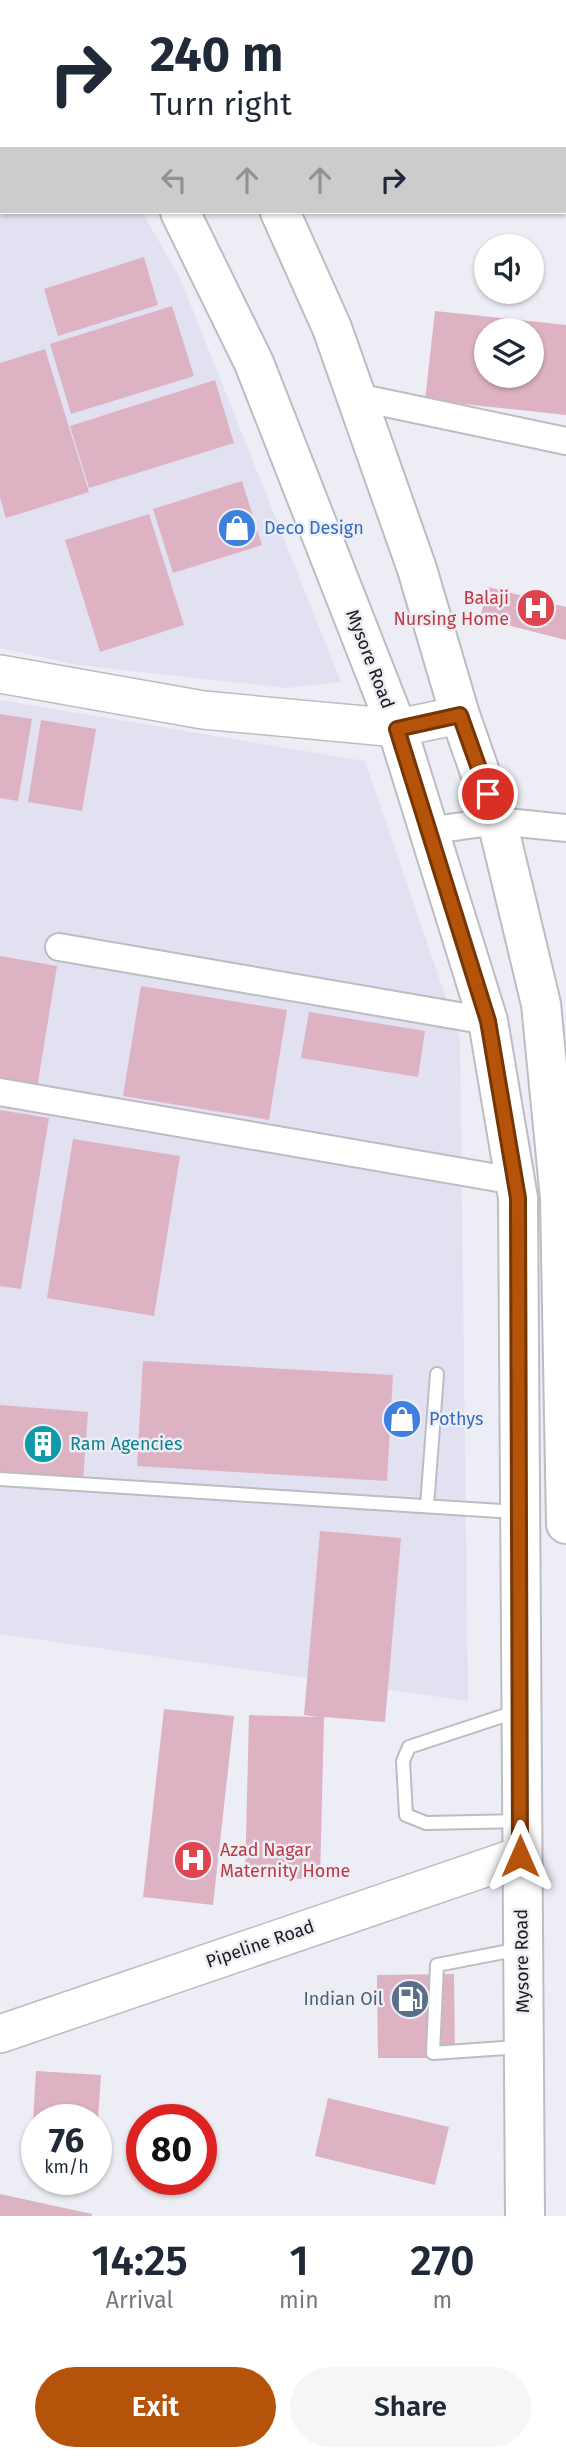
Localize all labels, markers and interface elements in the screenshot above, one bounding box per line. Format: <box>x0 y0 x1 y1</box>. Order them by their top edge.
text: 240 m <box>150 25 283 84</box>
icon: right <box>35 28 126 119</box>
text: Turn right <box>150 85 292 123</box>
icon: left <box>155 161 193 199</box>
icon: ahead <box>228 161 266 199</box>
icon: ahead <box>301 161 339 199</box>
icon: right <box>374 161 412 199</box>
map controls <box>474 234 544 388</box>
button: sound <box>474 234 544 304</box>
button: layers <box>474 318 544 388</box>
shop icon: Deco Design <box>216 507 258 549</box>
place label: Deco Design <box>264 517 364 539</box>
place label: Balaji Nursing Home <box>393 587 509 630</box>
hospital icon: Balaji Nursing Home <box>515 587 557 629</box>
street label: Mysore Road <box>341 606 399 712</box>
pin <box>458 764 518 824</box>
icon: arrive <box>469 775 507 813</box>
shop icon: Pothys <box>381 1398 423 1440</box>
place label: Pothys <box>429 1408 484 1430</box>
building icon: Ram Agencies <box>22 1423 64 1465</box>
place label: Ram Agencies <box>70 1433 182 1455</box>
position arrow <box>483 1819 557 1893</box>
hospital icon: Azad Nagar Maternity Home <box>172 1839 214 1881</box>
place label: Azad Nagar Maternity Home <box>220 1839 350 1882</box>
street label: Mysore Road <box>510 1909 534 2013</box>
street label: Pipeline Road <box>203 1915 317 1973</box>
fuel station icon: Indian Oil <box>389 1978 431 2020</box>
place label: Indian Oil <box>303 1988 383 2010</box>
speed limit sign: 80 <box>126 2104 217 2195</box>
text: 76 <box>49 2119 84 2161</box>
text: km/h <box>44 2156 89 2178</box>
text: 14:25 <box>91 2236 188 2286</box>
text: 1 <box>289 2236 309 2286</box>
text: 270 <box>410 2236 475 2286</box>
text: Arrival <box>106 2286 173 2314</box>
text: min <box>279 2286 319 2314</box>
text: m <box>433 2286 452 2314</box>
button: Exit <box>35 2367 276 2447</box>
button: Share <box>290 2367 531 2447</box>

